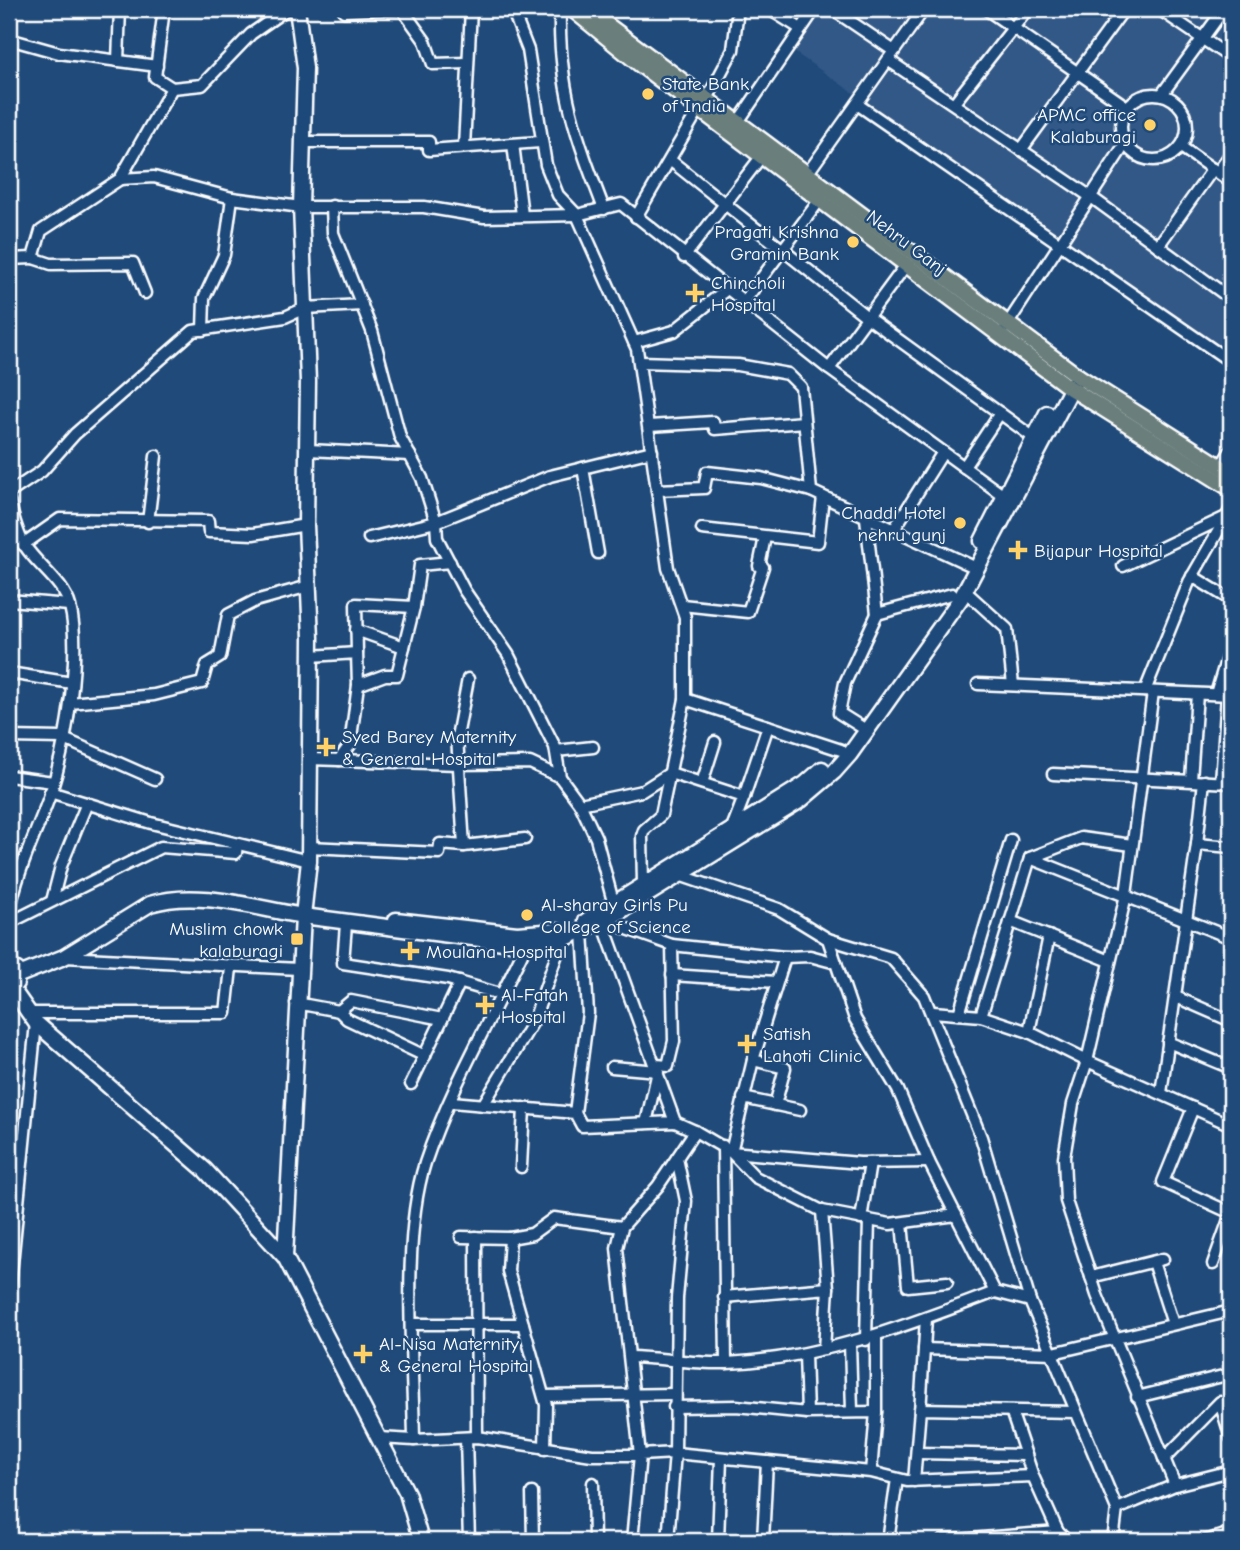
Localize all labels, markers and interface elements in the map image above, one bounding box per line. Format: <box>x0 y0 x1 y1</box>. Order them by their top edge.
place label: State Bank of India <box>662 73 750 117</box>
marker: State Bank of India <box>640 86 656 102</box>
place label: APMC office Kalaburagi <box>1037 104 1136 148</box>
marker: APMC office Kalaburagi <box>1142 117 1158 133</box>
street label: Nehru Ganj <box>862 206 951 280</box>
place label: Pragati Krishna Gramin Bank <box>715 221 840 265</box>
marker: Pragati Krishna Gramin Bank <box>845 234 861 250</box>
place label: Chincholi Hospital <box>711 272 786 316</box>
marker: Chincholi Hospital <box>685 283 705 303</box>
place label: Chaddi Hotel nehru gunj <box>841 502 946 546</box>
marker: Chaddi Hotel nehru gunj <box>952 515 968 531</box>
marker: Bijapur Hospital <box>1008 540 1028 560</box>
place label: Bijapur Hospital <box>1034 540 1163 562</box>
place label: Syed Barey Maternity & General Hospital <box>342 726 517 770</box>
marker: Syed Barey Maternity & General Hospital <box>316 737 336 757</box>
place label: Al-sharay Girls Pu College of Science <box>541 894 691 938</box>
marker: Al-sharay Girls Pu College of Science <box>519 907 535 923</box>
place label: Muslim chowk kalaburagi <box>169 918 284 962</box>
marker: Muslim chowk kalaburagi <box>289 931 305 947</box>
marker: Moulana Hospital <box>400 941 420 961</box>
place label: Moulana Hospital <box>426 941 567 963</box>
place label: Al-Fatah Hospital <box>501 984 568 1028</box>
marker: Al-Fatah Hospital <box>475 995 495 1015</box>
place label: Satish Lahoti Clinic <box>763 1023 862 1067</box>
marker: Satish Lahoti Clinic <box>737 1034 757 1054</box>
place label: Al-Nisa Maternity & General Hospital <box>379 1333 533 1377</box>
marker: Al-Nisa Maternity & General Hospital <box>353 1344 373 1364</box>

